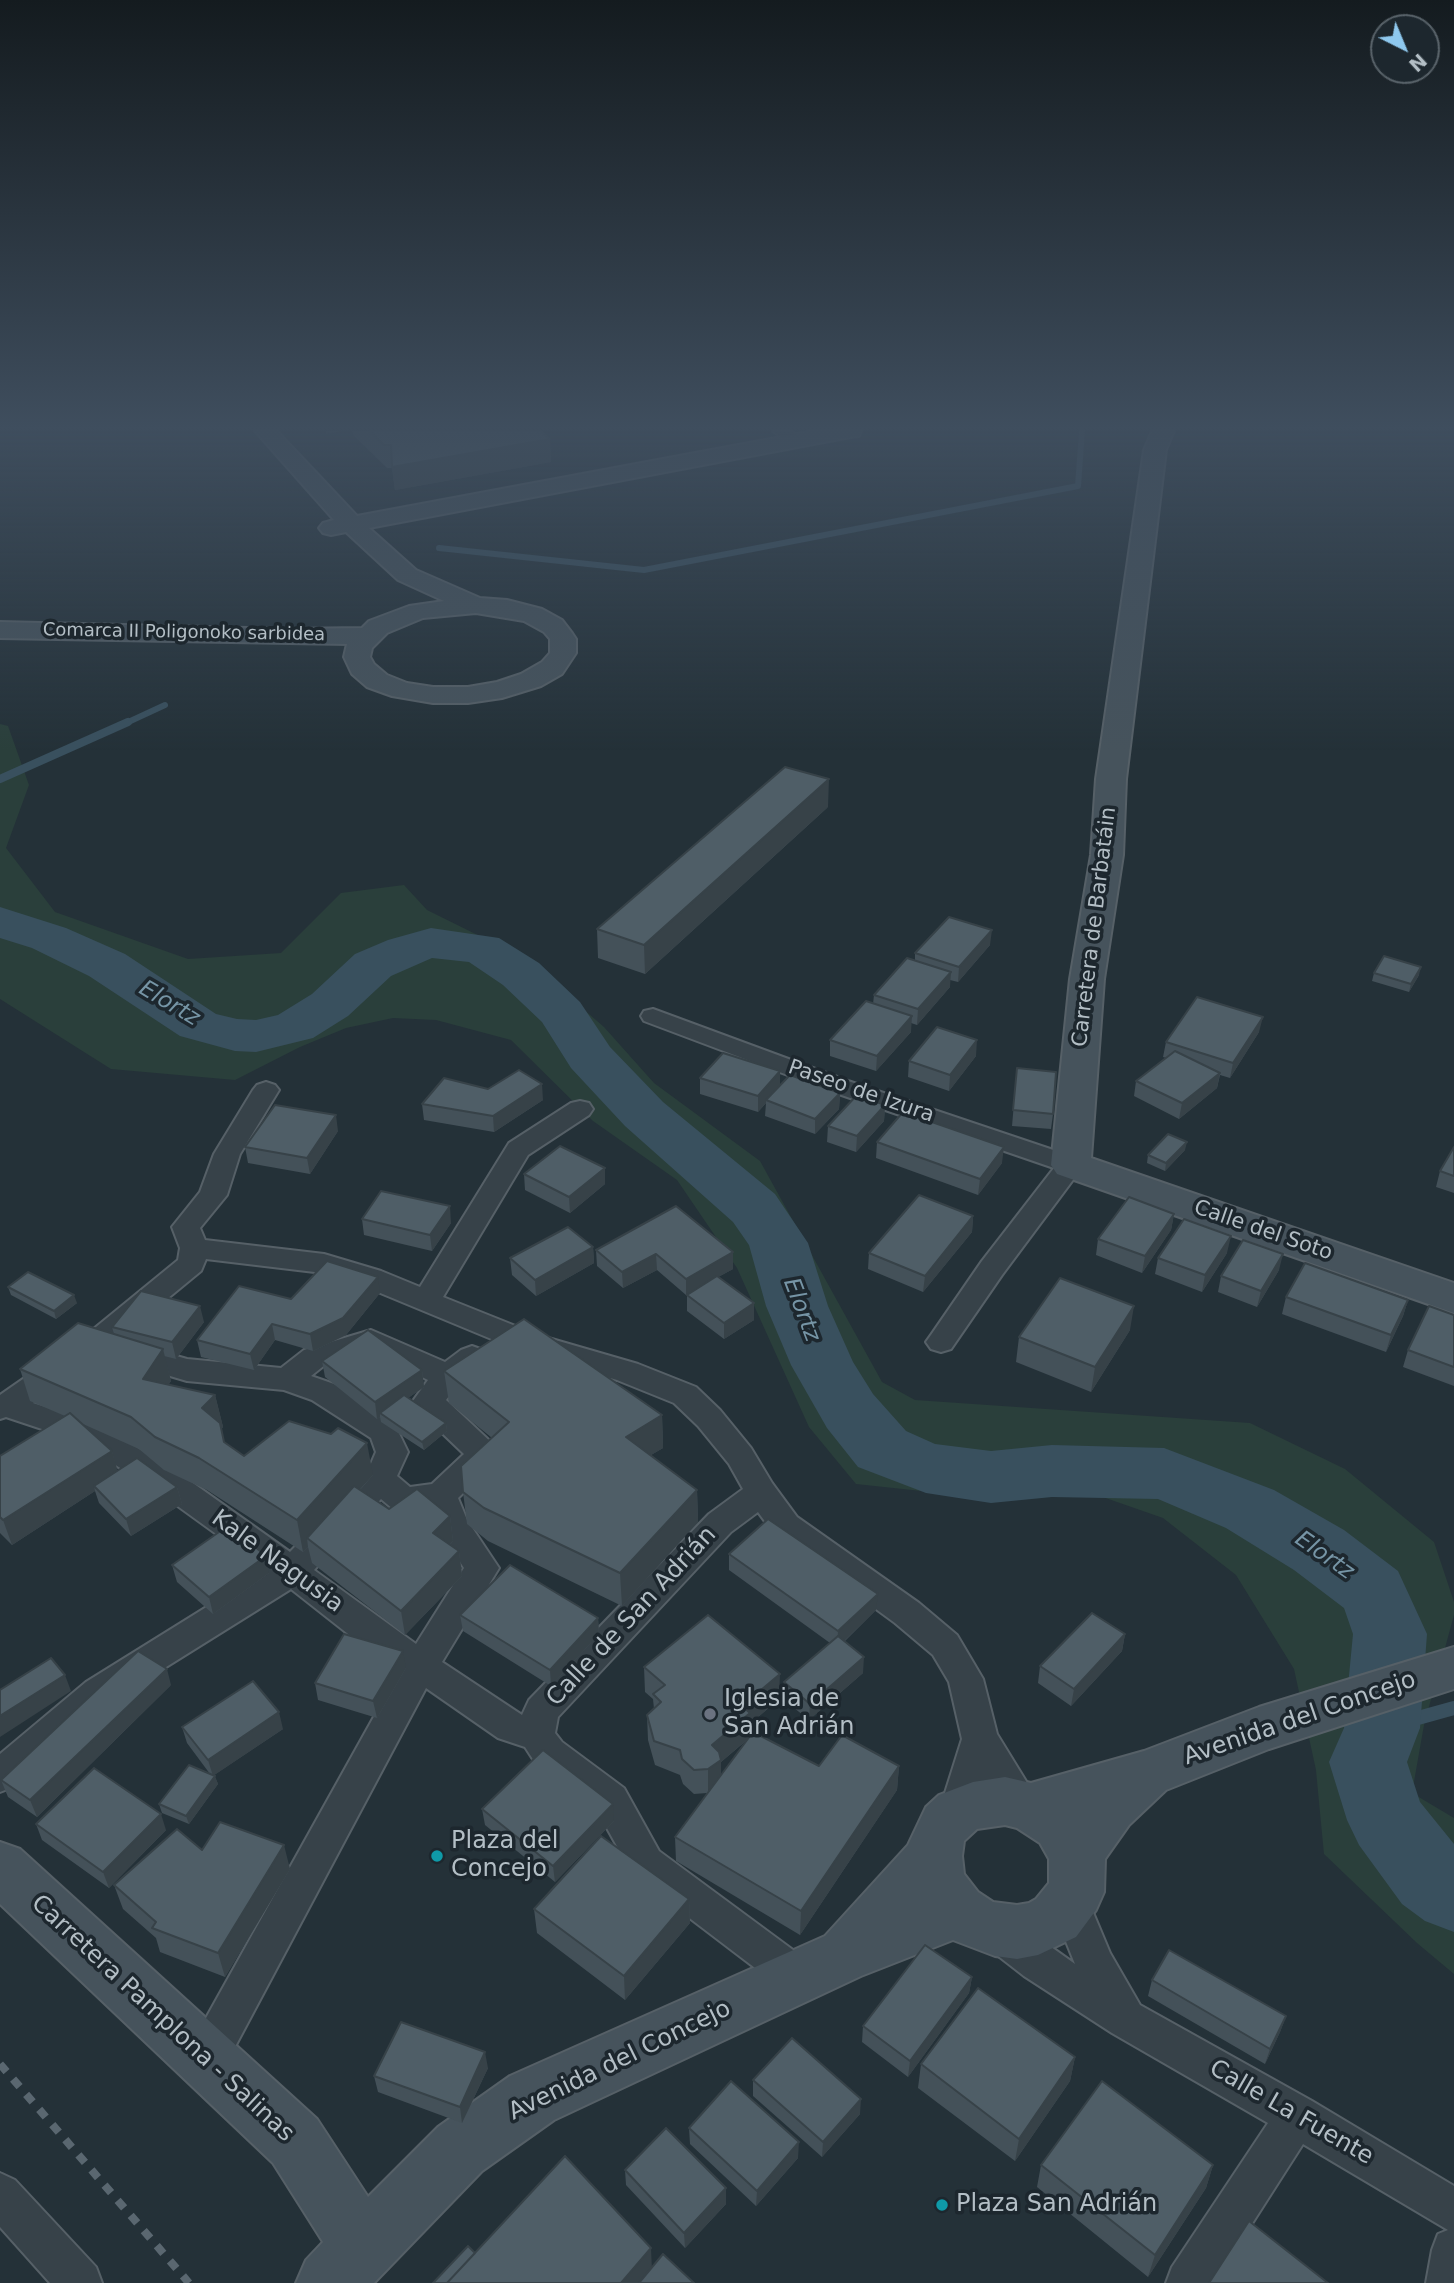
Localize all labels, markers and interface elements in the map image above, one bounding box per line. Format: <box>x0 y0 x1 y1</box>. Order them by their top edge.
north arrow <box>1370 14 1440 84</box>
text: N <box>1405 49 1431 76</box>
street label: Comarca II Poligonoko sarbidea <box>43 620 325 646</box>
street label: Carretera de Barbatáin <box>1068 806 1122 1048</box>
water label: Elortz <box>134 975 204 1033</box>
street label: Paseo de Izura <box>785 1055 937 1129</box>
street label: Calle del Soto <box>1190 1196 1336 1266</box>
water label: Elortz <box>776 1274 826 1346</box>
street label: Kale Nagusia <box>205 1504 349 1620</box>
street label: Calle de San Adrián <box>541 1521 723 1713</box>
water label: Elortz <box>1289 1526 1359 1586</box>
street label: Avenida del Concejo <box>1180 1666 1420 1772</box>
place label: Iglesia de San Adrián <box>724 1686 854 1742</box>
marker: Iglesia de San Adrián <box>702 1706 718 1722</box>
place label: Plaza del Concejo <box>451 1828 558 1884</box>
marker: Plaza del Concejo <box>429 1848 445 1864</box>
street label: Carretera Pamplona - Salinas <box>25 1889 299 2149</box>
street label: Avenida del Concejo <box>504 1995 736 2127</box>
street label: Calle La Fuente <box>1204 2054 1378 2172</box>
place label: Plaza San Adrián <box>956 2191 1157 2219</box>
marker: Plaza San Adrián <box>934 2197 950 2213</box>

